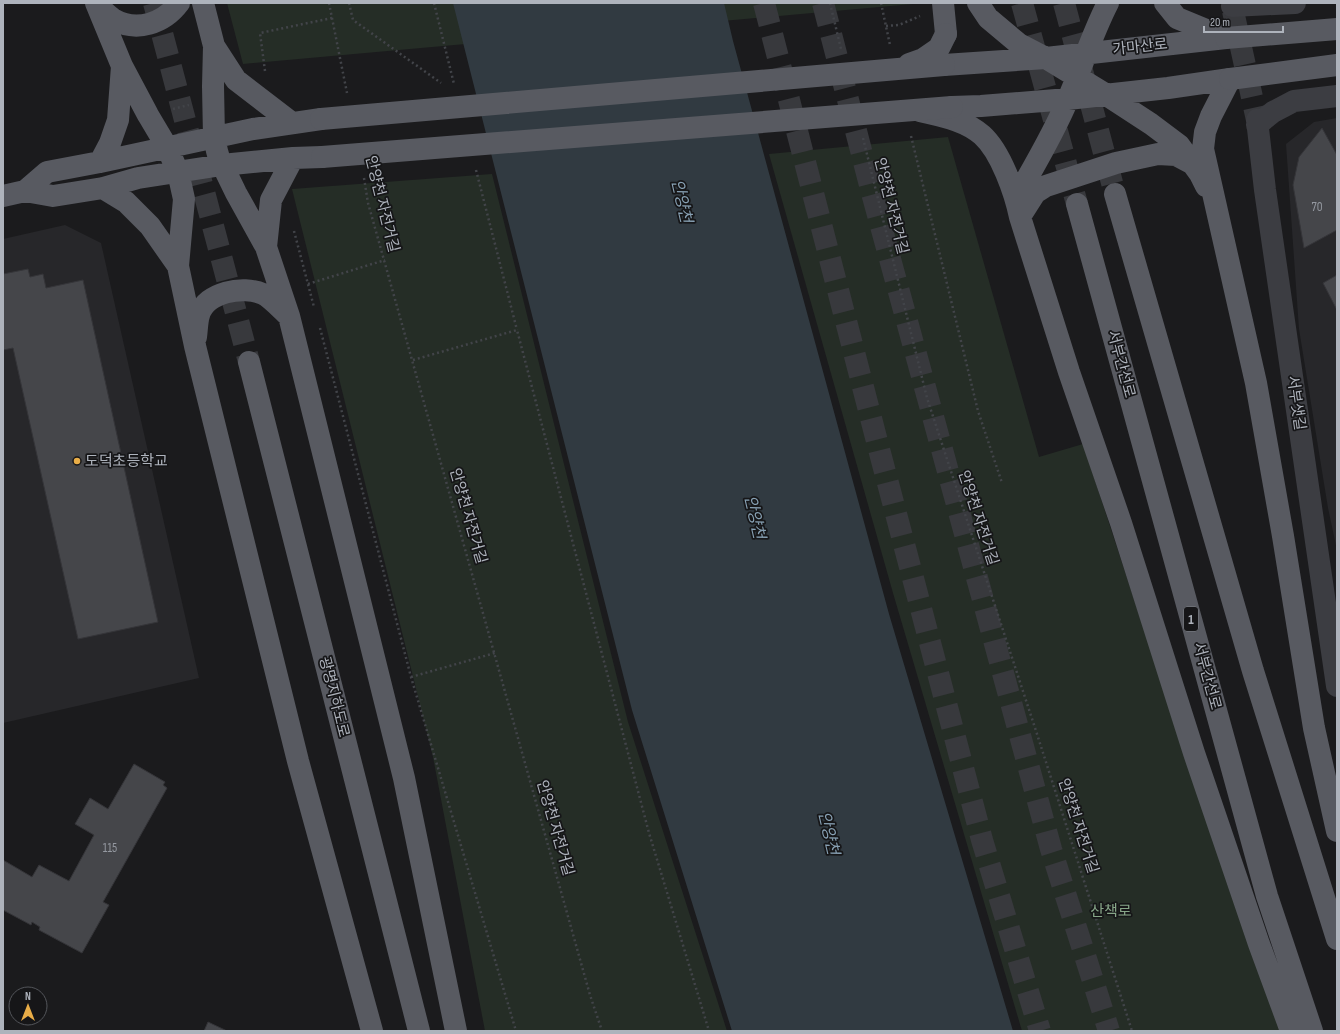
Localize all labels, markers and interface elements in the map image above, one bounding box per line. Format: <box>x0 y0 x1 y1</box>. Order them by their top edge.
scale bar <box>1204 8 1283 34</box>
text: 20 m <box>1210 15 1230 30</box>
street label: 가마산로 <box>1112 35 1168 59</box>
street label: 안양천 자전거길 <box>361 154 403 254</box>
street label: 안양천 자전거길 <box>870 156 912 256</box>
water label: 안양천 <box>667 177 696 227</box>
house number: 70 <box>1312 199 1323 215</box>
street label: 서부간선로 <box>1103 328 1139 400</box>
street label: 서부샛길 <box>1283 374 1309 432</box>
place label: 도덕초등학교 <box>85 452 168 471</box>
marker: 도덕초등학교 <box>72 456 82 466</box>
street label: 안양천 자전거길 <box>445 466 491 566</box>
street label: 안양천 자전거길 <box>954 468 1002 568</box>
water label: 안양천 <box>740 493 769 543</box>
road number: 1 <box>1184 607 1198 631</box>
street label: 서부간선로 <box>1189 640 1225 712</box>
street label: 광명지하도로 <box>315 655 353 739</box>
street label: 안양천 자전거길 <box>1054 776 1102 876</box>
street label: 안양천 자전거길 <box>532 778 578 878</box>
water label: 안양천 <box>814 809 843 859</box>
house number: 115 <box>103 840 117 856</box>
park label: 산책로 <box>1090 902 1132 921</box>
north arrow <box>8 986 48 1026</box>
text: N <box>25 990 31 1003</box>

